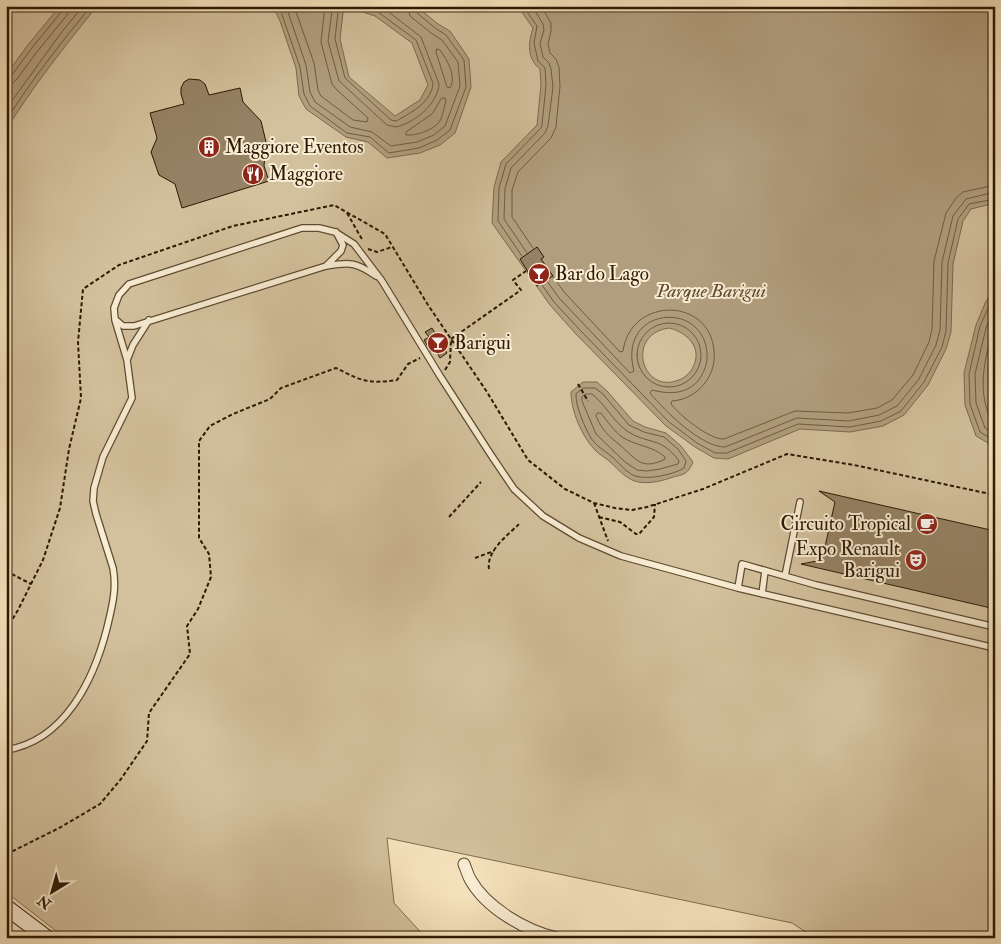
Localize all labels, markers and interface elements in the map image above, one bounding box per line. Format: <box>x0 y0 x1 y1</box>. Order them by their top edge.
building icon: Maggiore Eventos <box>197 135 221 159</box>
place label: Maggiore Eventos <box>225 135 364 159</box>
restaurant icon: Maggiore <box>241 162 265 186</box>
place label: Maggiore <box>269 162 343 186</box>
bar icon: Bar do Lago <box>527 262 551 286</box>
place label: Bar do Lago <box>555 262 649 286</box>
park label: Parque Barigui <box>655 279 766 303</box>
bar icon: Barigui <box>426 331 450 355</box>
place label: Barigui <box>454 331 511 355</box>
place label: Circuito Tropical <box>780 512 911 537</box>
cafe icon: Circuito Tropical <box>915 512 939 536</box>
place label: Expo Renault Barigui <box>795 537 900 583</box>
theatre icon: Expo Renault Barigui <box>904 548 928 572</box>
north arrow <box>28 866 78 916</box>
text: N <box>34 891 55 913</box>

